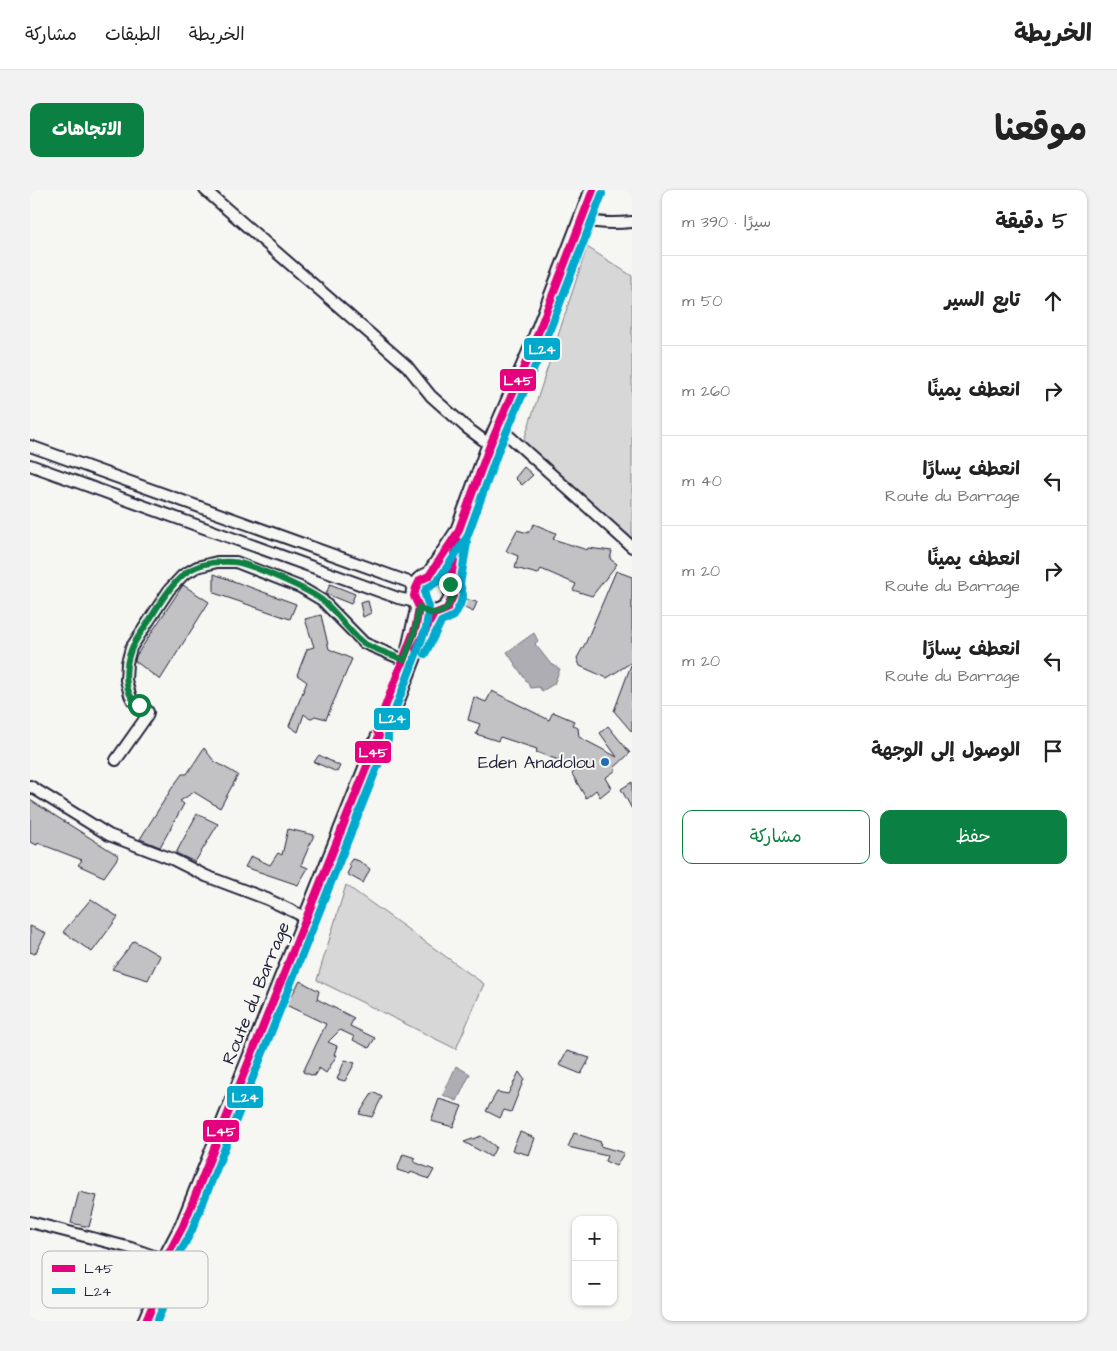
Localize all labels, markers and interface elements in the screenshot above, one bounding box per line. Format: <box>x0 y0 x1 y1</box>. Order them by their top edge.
text: الخريطة <box>1014 17 1092 51</box>
text: مشاركة <box>25 22 77 47</box>
text: الطبقات <box>105 22 161 47</box>
text: الخريطة <box>189 22 245 47</box>
button: الاتجاهات <box>30 103 144 157</box>
text: موقعنا <box>994 105 1087 154</box>
text: 5 دقيقة <box>995 207 1067 236</box>
text: سيرًا · 390 m <box>682 211 771 233</box>
text: تابع السير <box>945 287 1020 314</box>
icon: ahead <box>1039 287 1067 315</box>
text: 50 m <box>682 290 722 312</box>
line badge: L24 <box>523 337 561 361</box>
text: L24 <box>528 340 556 360</box>
line badge: L45 <box>499 368 537 392</box>
text: L45 <box>503 371 534 391</box>
text: انعطف يمينًا <box>928 377 1020 404</box>
icon: right <box>1039 377 1067 405</box>
text: 260 m <box>682 380 730 402</box>
text: انعطف يسارًا <box>923 456 1020 483</box>
icon: left <box>1039 467 1067 495</box>
text: 40 m <box>682 470 722 492</box>
text: Route du Barrage <box>885 485 1020 507</box>
text: انعطف يمينًا <box>928 546 1020 573</box>
icon: right <box>1039 557 1067 585</box>
text: 20 m <box>682 560 720 582</box>
route end <box>439 573 462 596</box>
text: Route du Barrage <box>885 575 1020 597</box>
text: انعطف يسارًا <box>923 636 1020 663</box>
icon: left <box>1039 647 1067 675</box>
text: 20 m <box>682 650 720 672</box>
text: Route du Barrage <box>885 665 1020 687</box>
route start <box>128 694 151 717</box>
line badge: L24 <box>373 707 411 731</box>
text: L24 <box>378 709 406 729</box>
text: الوصول إلى الوجهة <box>871 737 1020 764</box>
icon: arrive <box>1039 737 1067 765</box>
line badge: L45 <box>354 740 392 764</box>
text: L45 <box>358 743 389 763</box>
place label: Eden Anadolou <box>478 750 595 775</box>
marker: Eden Anadolou <box>599 756 611 768</box>
button: مشاركة <box>682 810 870 864</box>
button: حفظ <box>880 810 1067 864</box>
street label: Route du Barrage <box>216 918 297 1068</box>
line badge: L24 <box>226 1085 264 1109</box>
text: L24 <box>231 1088 259 1108</box>
line badge: L45 <box>202 1119 240 1143</box>
text: L45 <box>206 1122 237 1142</box>
map controls <box>572 1216 617 1306</box>
button: + <box>572 1216 617 1261</box>
legend <box>42 1251 208 1308</box>
text: L45 <box>84 1259 113 1279</box>
button: − <box>572 1261 617 1306</box>
text: L24 <box>84 1282 112 1302</box>

